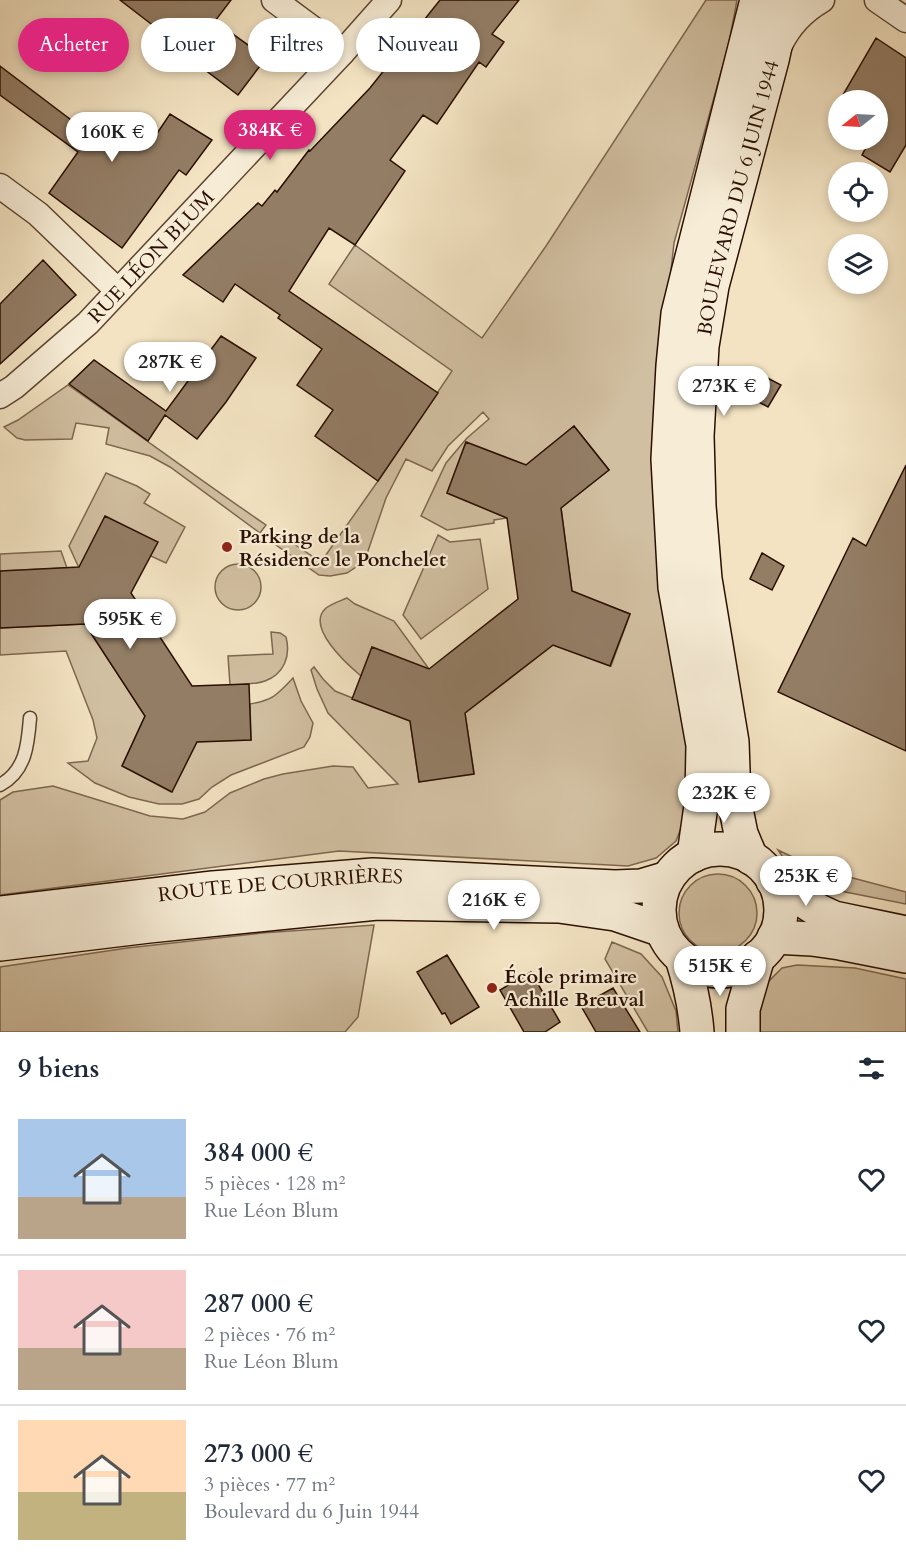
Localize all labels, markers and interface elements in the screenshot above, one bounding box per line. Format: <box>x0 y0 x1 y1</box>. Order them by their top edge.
chip: Acheter <box>18 18 129 72</box>
chip: Louer <box>141 18 236 72</box>
chip: Filtres <box>248 18 344 72</box>
chip: Nouveau <box>356 18 480 72</box>
street label: BOULEVARD DU 6 JUIN 1944 <box>691 57 785 337</box>
north arrow <box>828 90 888 150</box>
map controls <box>828 90 888 294</box>
pin: 384K € <box>221 110 319 161</box>
pin: 160K € <box>63 112 161 163</box>
text: 384K € <box>238 116 302 143</box>
text: 160K € <box>80 118 144 145</box>
button: locate <box>828 162 888 222</box>
street label: RUE LÉON BLUM <box>82 184 220 329</box>
button: layers <box>828 234 888 294</box>
pin: 287K € <box>121 342 219 393</box>
text: 287K € <box>138 348 202 375</box>
pin: 273K € <box>675 366 773 417</box>
text: 273K € <box>692 372 756 399</box>
place label: Parking de la Résidence le Ponchelet <box>239 523 446 573</box>
marker: Parking de la Résidence le Ponchelet <box>220 540 234 554</box>
pin: 595K € <box>81 599 179 650</box>
text: 595K € <box>98 605 162 632</box>
pin: 232K € <box>675 773 773 824</box>
text: 232K € <box>692 779 756 806</box>
pin: 253K € <box>757 856 855 907</box>
street label: ROUTE DE COURRIÈRES <box>156 861 404 908</box>
text: 253K € <box>774 862 838 889</box>
pin: 216K € <box>445 880 543 931</box>
text: 216K € <box>462 886 526 913</box>
pin: 515K € <box>671 946 769 997</box>
text: 515K € <box>688 952 752 979</box>
place label: École primaire Achille Breuval <box>504 963 645 1013</box>
marker: École primaire Achille Breuval <box>485 981 499 995</box>
text: 9 biens <box>18 1051 99 1086</box>
icon: filters <box>855 1052 888 1085</box>
text: 384 000 € <box>204 1135 313 1170</box>
icon: home <box>66 1143 138 1215</box>
icon: heart <box>855 1163 888 1196</box>
text: 5 pièces · 128 m² <box>204 1170 345 1197</box>
text: Rue Léon Blum <box>204 1197 339 1224</box>
text: 287 000 € <box>204 1286 313 1321</box>
icon: home <box>66 1294 138 1366</box>
icon: heart <box>855 1314 888 1347</box>
text: 2 pièces · 76 m² <box>204 1321 335 1348</box>
text: Rue Léon Blum <box>204 1348 339 1375</box>
text: 273 000 € <box>204 1436 313 1471</box>
icon: home <box>66 1444 138 1516</box>
icon: heart <box>855 1464 888 1497</box>
text: 3 pièces · 77 m² <box>204 1471 335 1498</box>
text: Boulevard du 6 Juin 1944 <box>204 1498 419 1525</box>

